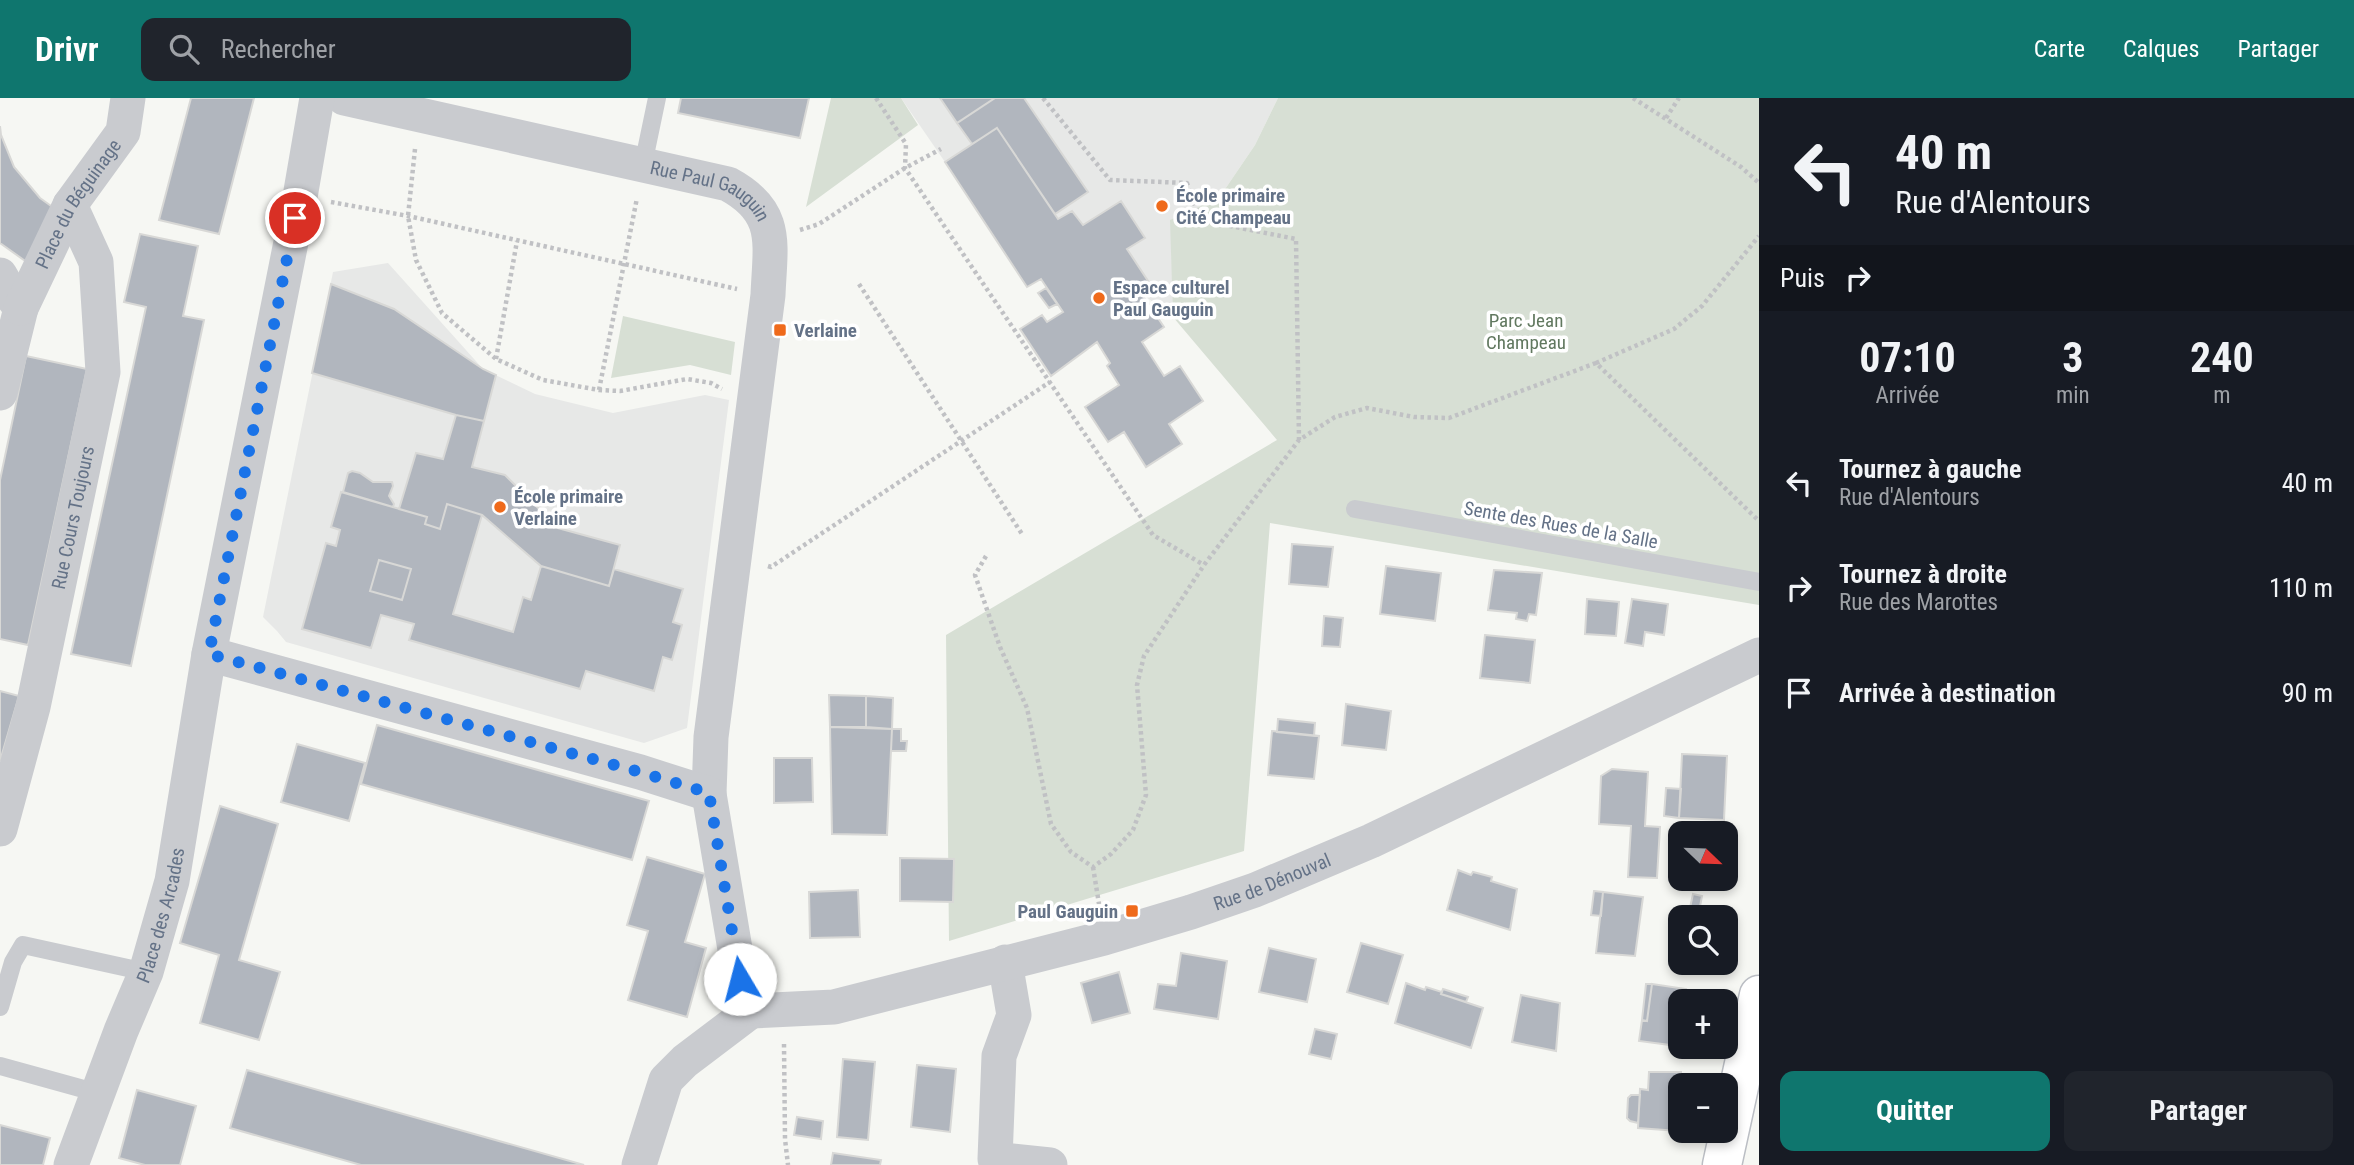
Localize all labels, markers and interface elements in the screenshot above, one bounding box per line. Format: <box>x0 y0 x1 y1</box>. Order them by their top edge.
search box <box>141 18 631 81</box>
text: Drivr <box>35 30 99 69</box>
icon: search <box>165 30 203 68</box>
text: Rechercher <box>221 34 336 64</box>
text: Carte <box>2034 35 2085 63</box>
text: Calques <box>2123 35 2199 63</box>
text: Partager <box>2237 35 2319 63</box>
text: 40 m <box>1895 124 1992 181</box>
icon: left <box>1780 126 1871 217</box>
street label: Place du Béguinage <box>30 134 126 272</box>
street label: Rue Paul Gauguin <box>648 155 775 225</box>
text: Rue d'Alentours <box>1895 183 2091 221</box>
place label: École primaire Cité Champeau <box>1176 184 1291 229</box>
pin <box>265 188 325 248</box>
marker: École primaire Cité Champeau <box>1154 198 1170 214</box>
icon: arrive <box>276 199 314 237</box>
icon: right <box>1839 259 1877 297</box>
text: Puis <box>1780 263 1825 293</box>
place label: Espace culturel Paul Gauguin <box>1113 276 1230 321</box>
marker: Espace culturel Paul Gauguin <box>1091 290 1107 306</box>
park label: Parc Jean Champeau <box>1486 309 1566 354</box>
place label: Verlaine <box>794 319 857 342</box>
marker: Verlaine <box>772 322 788 338</box>
text: 07:10 <box>1859 333 1956 382</box>
text: 3 <box>2062 333 2083 382</box>
text: 240 <box>2190 333 2254 382</box>
text: Arrivée <box>1876 382 1939 409</box>
text: min <box>2056 382 2090 409</box>
text: m <box>2213 382 2230 409</box>
street label: Rue Cours Toujours <box>46 444 99 591</box>
text: Tournez à gauche <box>1839 454 2021 484</box>
icon: left <box>1780 464 1818 502</box>
text: 40 m <box>2282 468 2333 498</box>
text: Rue d'Alentours <box>1839 484 1980 511</box>
place label: École primaire Verlaine <box>514 485 623 530</box>
street label: Sente des Rues de la Salle <box>1462 497 1660 553</box>
marker: École primaire Verlaine <box>492 499 508 515</box>
text: Tournez à droite <box>1839 559 2007 589</box>
icon: right <box>1780 569 1818 607</box>
text: 110 m <box>2269 573 2333 603</box>
text: Rue des Marottes <box>1839 589 1998 616</box>
icon: arrive <box>1780 674 1818 712</box>
text: Arrivée à destination <box>1839 678 2056 708</box>
text: 90 m <box>2282 678 2333 708</box>
north arrow <box>1668 821 1738 891</box>
map controls <box>1668 821 1738 1143</box>
street label: Place des Arcades <box>131 846 189 986</box>
street label: Rue de Dénouval <box>1210 848 1334 915</box>
place label: Paul Gauguin <box>1017 900 1118 923</box>
marker: Paul Gauguin <box>1124 903 1140 919</box>
button: search <box>1668 905 1738 975</box>
position arrow <box>703 942 777 1016</box>
button: + <box>1668 989 1738 1059</box>
button: Quitter <box>1780 1071 2050 1151</box>
button: Partager <box>2064 1071 2333 1151</box>
button: − <box>1668 1073 1738 1143</box>

